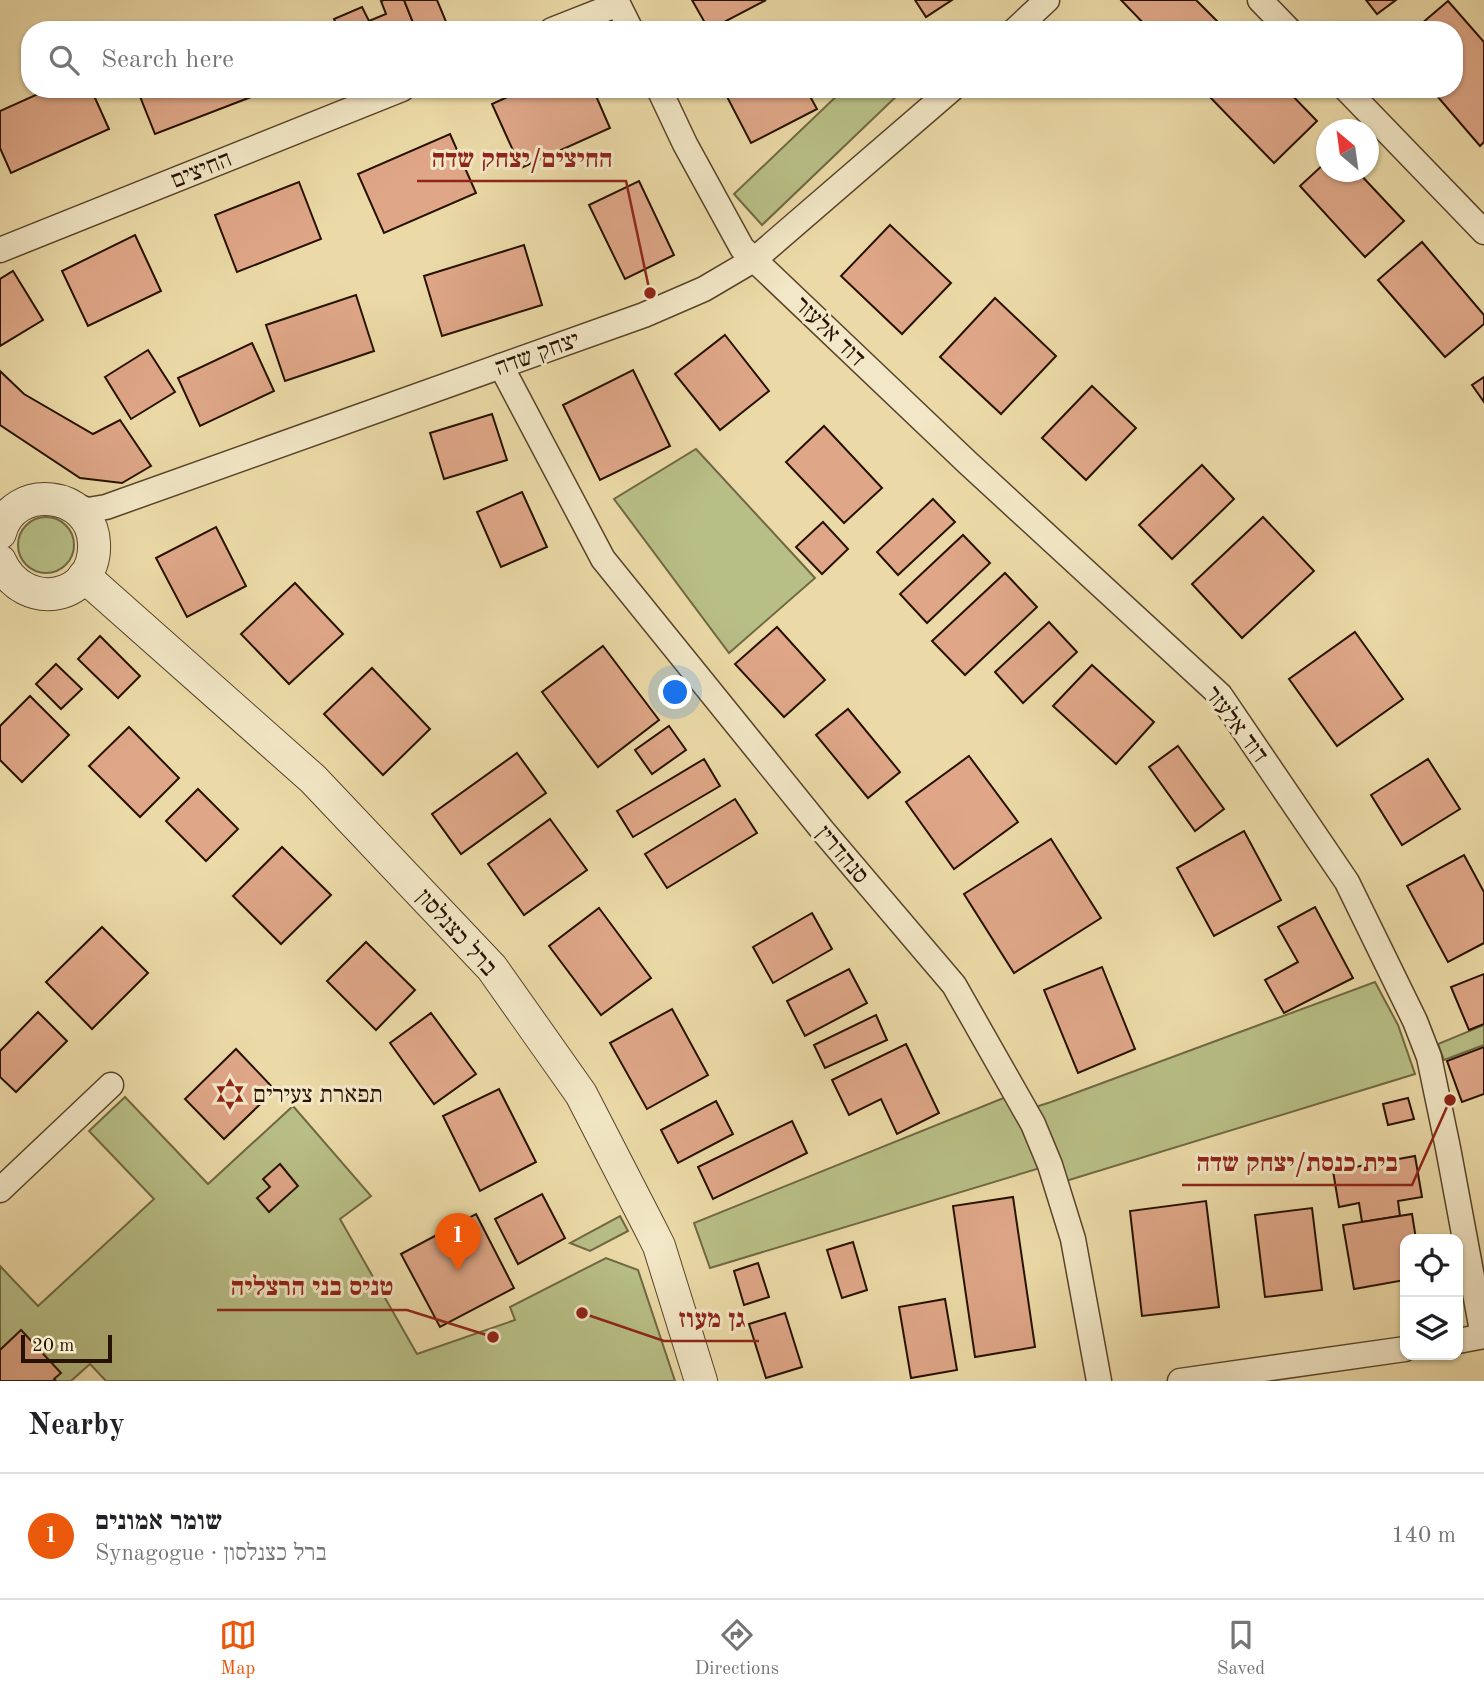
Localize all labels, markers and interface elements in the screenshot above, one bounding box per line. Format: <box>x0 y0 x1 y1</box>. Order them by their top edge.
search box <box>21 21 1463 98</box>
icon: search <box>45 41 83 79</box>
text: Search here <box>101 47 234 73</box>
north arrow <box>1316 119 1379 182</box>
callout: החיצים/יצחק שדה <box>417 134 626 181</box>
text: החיצים/יצחק שדה <box>431 147 613 173</box>
street label: החיצים <box>168 148 236 194</box>
street label: דוד אלעזר <box>789 292 870 372</box>
street label: יצחק שדה <box>492 329 583 381</box>
your location <box>658 675 692 709</box>
street label: דוד אלעזר <box>1199 682 1273 768</box>
street label: סנהדרין <box>811 822 872 889</box>
street label: ברל כצנלסון <box>411 884 502 981</box>
synagogue icon: תפארת צעירים <box>213 1077 247 1111</box>
place label: תפארת צעירים <box>253 1084 383 1108</box>
callout: בית כנסת/יצחק שדה <box>1182 1138 1412 1185</box>
text: בית כנסת/יצחק שדה <box>1196 1151 1398 1177</box>
pin: 1 <box>435 1213 481 1271</box>
map controls <box>1400 1234 1463 1360</box>
button: locate <box>1400 1234 1463 1297</box>
callout: טניס בני הרצליה <box>217 1263 407 1310</box>
text: טניס בני הרצליה <box>231 1274 393 1301</box>
callout: גן מעוז <box>664 1294 759 1341</box>
button: layers <box>1400 1297 1463 1360</box>
text: גן מעוז <box>679 1307 746 1333</box>
scale bar <box>21 1332 112 1364</box>
text: 20 m <box>32 1337 74 1356</box>
text: Nearby <box>28 1411 125 1441</box>
text: שומר אמונים <box>95 1509 222 1535</box>
text: 1 <box>44 1524 58 1547</box>
text: 140 m <box>1391 1524 1456 1547</box>
text: Synagogue · ברל כצנלסון <box>95 1542 327 1565</box>
tab: Map <box>219 1616 257 1681</box>
tab: Directions <box>695 1616 779 1681</box>
tab: Saved <box>1217 1616 1265 1681</box>

